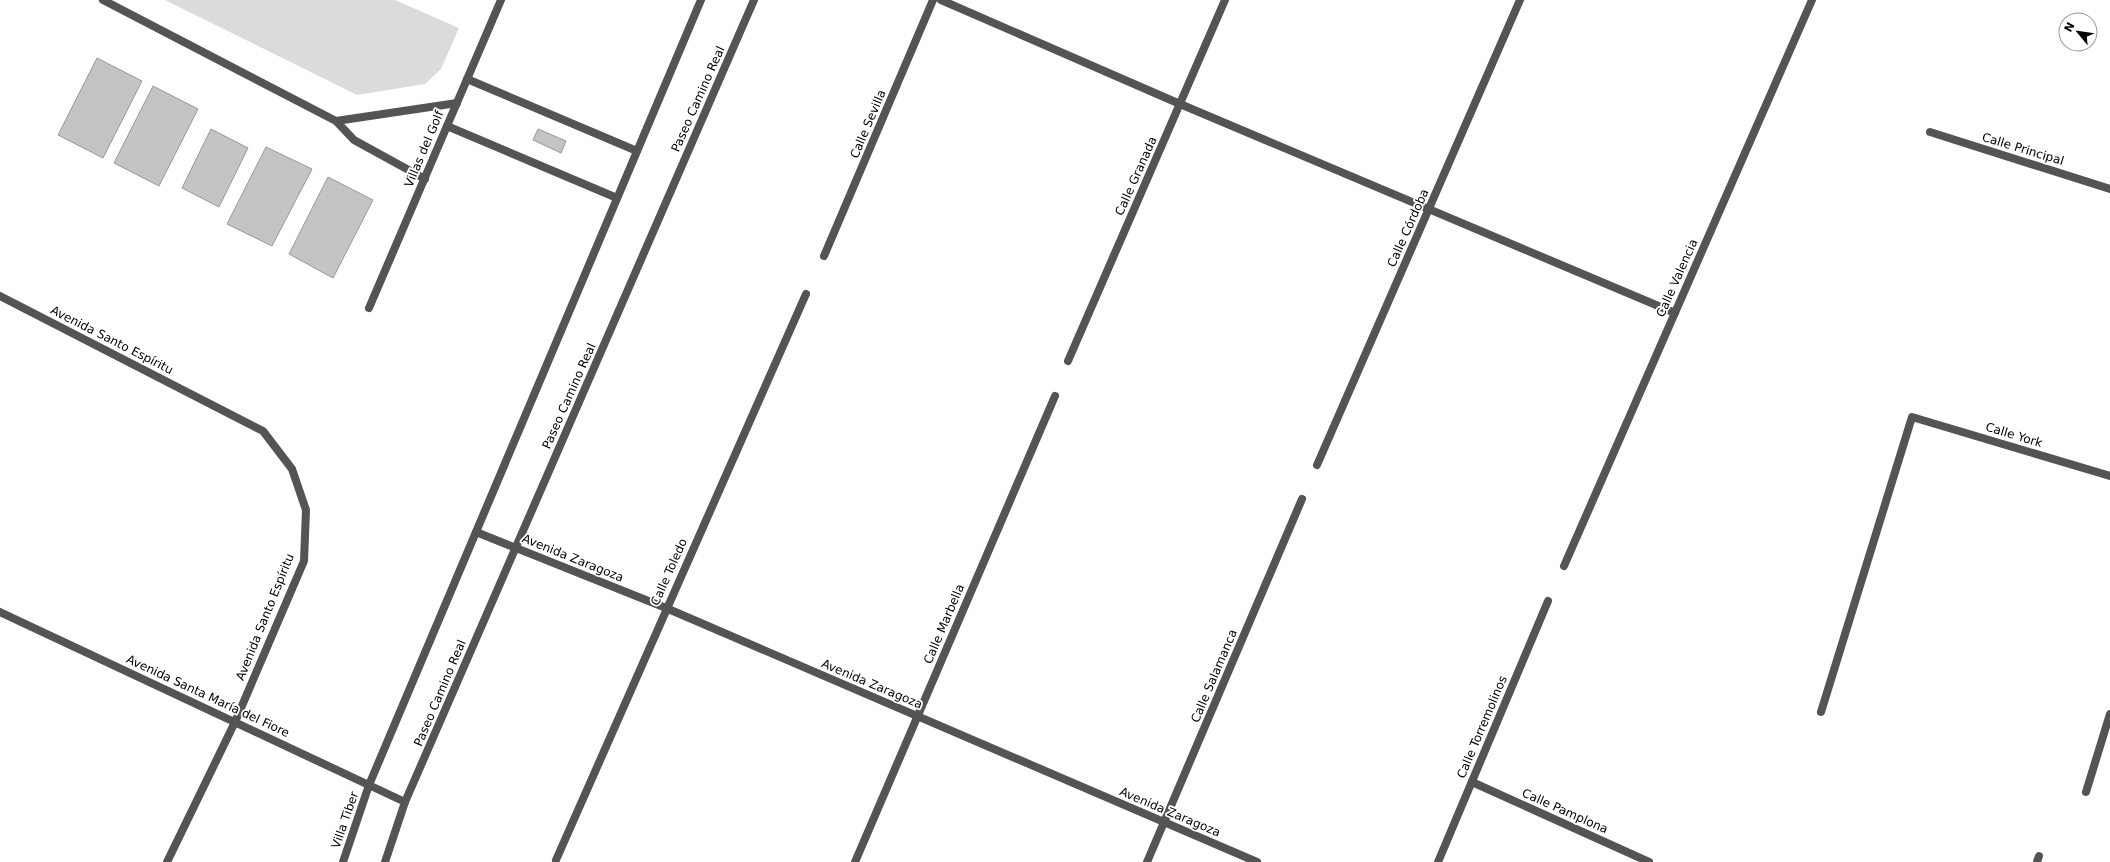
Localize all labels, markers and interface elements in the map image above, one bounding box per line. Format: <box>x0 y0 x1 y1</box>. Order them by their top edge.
north arrow <box>2058 12 2098 52</box>
text: N <box>2062 20 2078 35</box>
street label: Paseo Camino Real <box>668 44 728 154</box>
street label: Calle Sevilla <box>847 88 889 160</box>
street label: Villas del Golf <box>402 108 447 189</box>
street label: Calle Principal <box>1980 130 2066 168</box>
street label: Calle Granada <box>1112 134 1160 218</box>
street label: Calle Córdoba <box>1385 187 1431 269</box>
street label: Calle Valencia <box>1654 237 1700 319</box>
street label: Avenida Santo Espíritu <box>48 303 176 377</box>
street label: Paseo Camino Real <box>539 341 599 451</box>
street label: Calle York <box>1984 420 2044 450</box>
street label: Avenida Zaragoza <box>520 531 626 585</box>
street label: Calle Toledo <box>648 536 690 608</box>
street label: Avenida Santo Espíritu <box>233 552 297 682</box>
street label: Calle Marbella <box>921 582 967 666</box>
street label: Calle Salamanca <box>1188 627 1240 725</box>
street label: Paseo Camino Real <box>411 638 469 748</box>
street label: Avenida Santa María del Fiore <box>124 652 292 740</box>
street label: Avenida Zaragoza <box>819 656 925 712</box>
street label: Calle Torremolinos <box>1454 674 1510 780</box>
street label: Avenida Zaragoza <box>1117 784 1223 840</box>
street label: Calle Pamplona <box>1520 786 1610 836</box>
street label: Villa Tiber <box>329 790 361 850</box>

